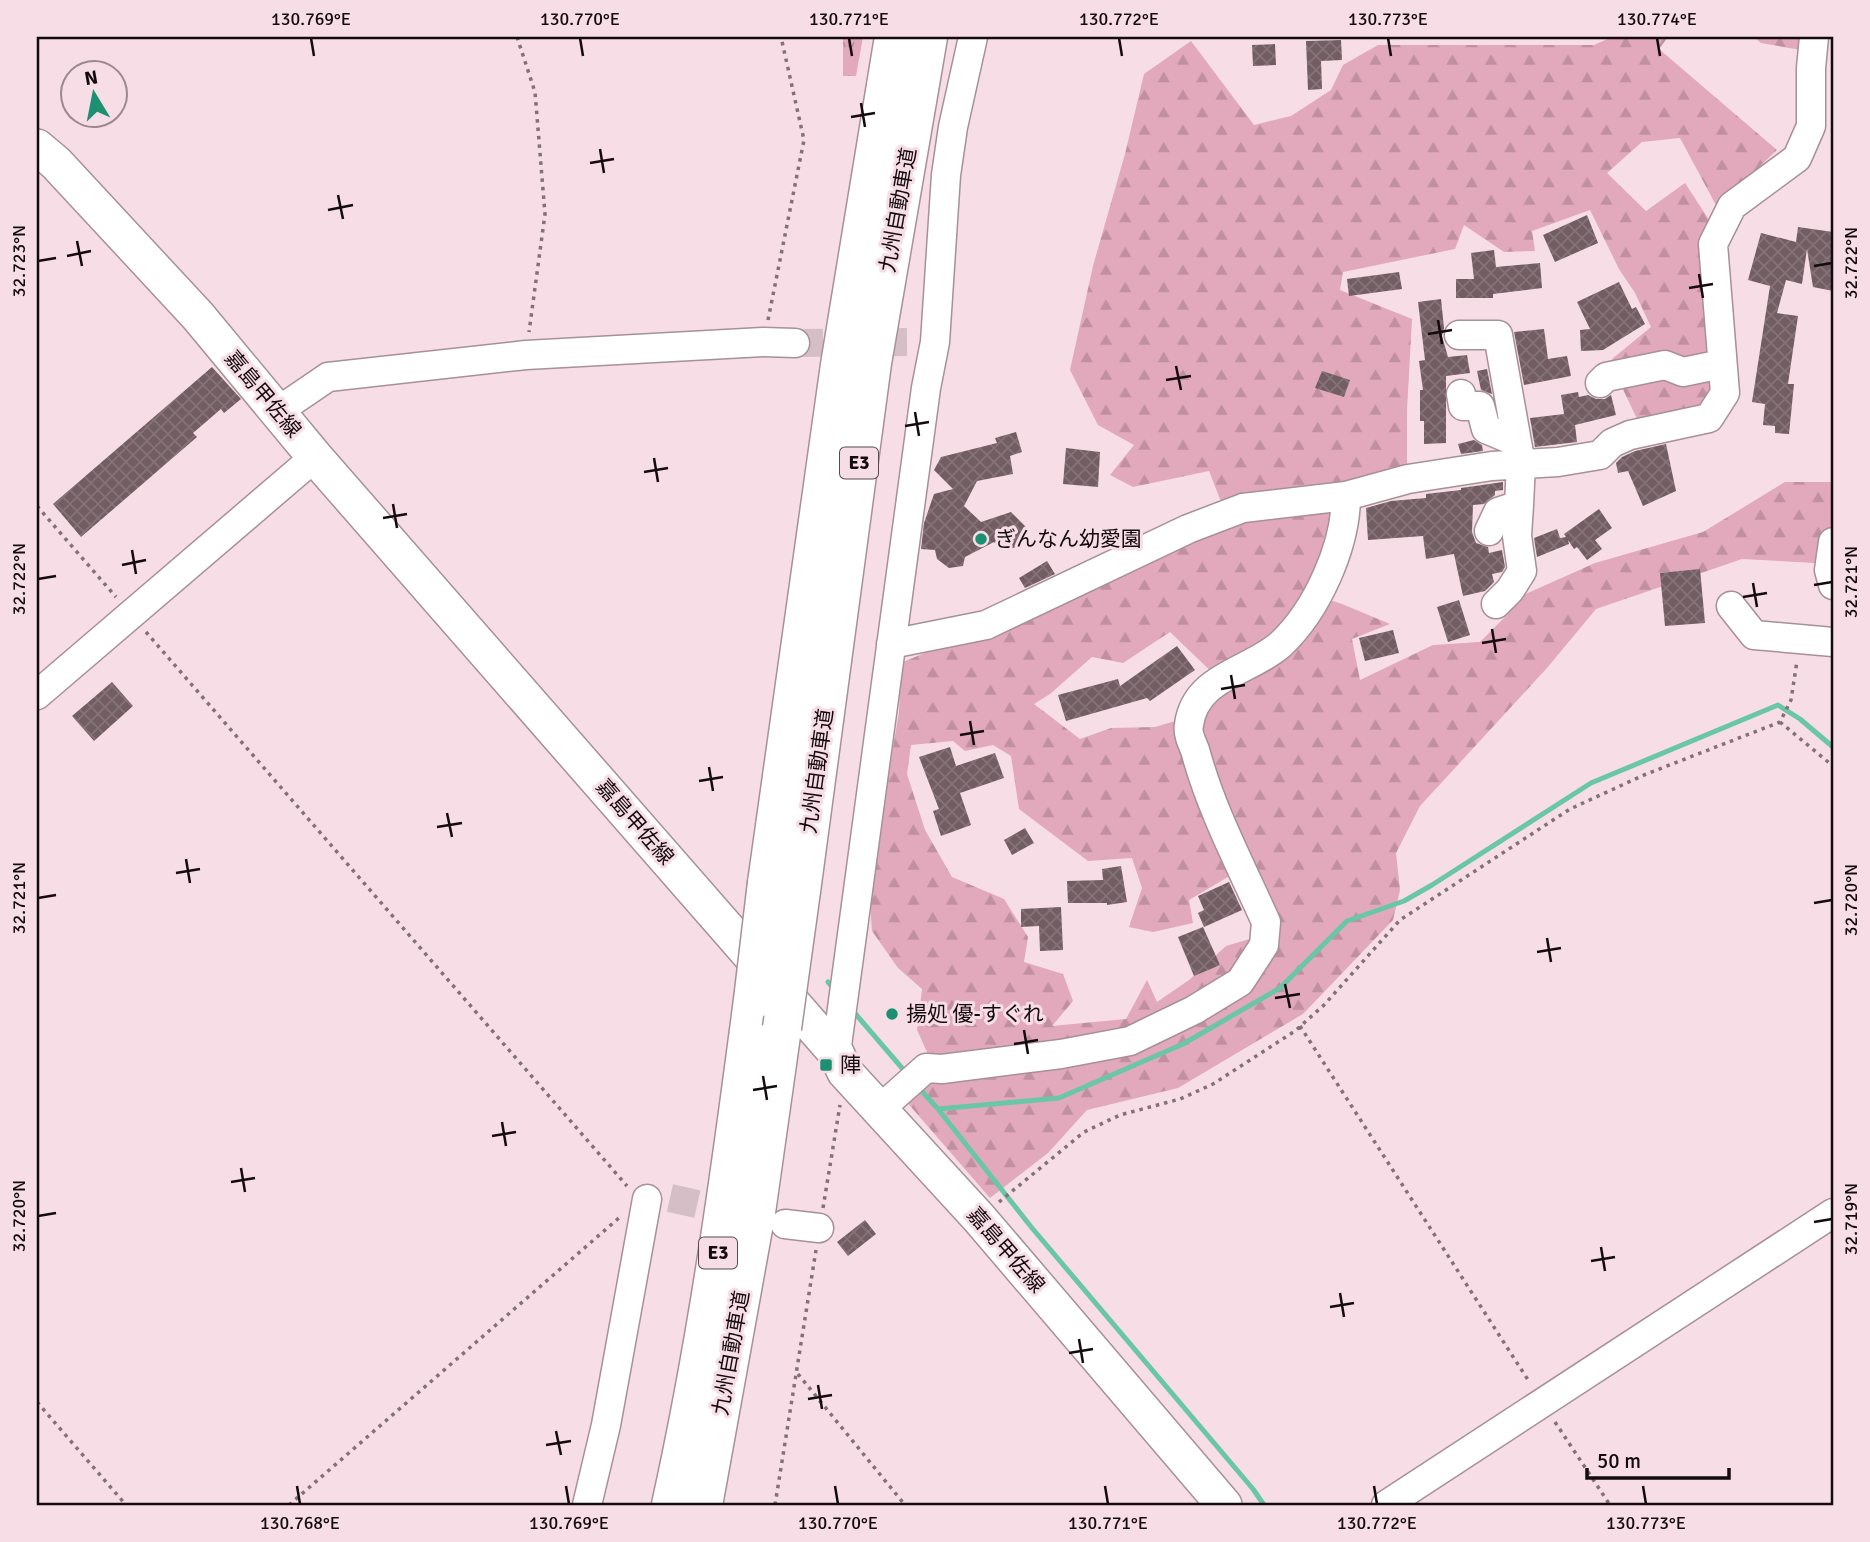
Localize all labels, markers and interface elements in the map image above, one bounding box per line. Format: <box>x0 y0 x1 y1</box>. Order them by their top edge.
text: 130.769°E <box>271 8 351 30</box>
text: 130.770°E <box>540 8 620 30</box>
text: 130.771°E <box>809 8 889 30</box>
text: 130.772°E <box>1079 8 1159 30</box>
text: 130.773°E <box>1348 8 1428 30</box>
text: 130.774°E <box>1617 8 1697 30</box>
north arrow <box>60 60 130 130</box>
text: N <box>83 65 100 91</box>
street label: 九州自動車道 <box>874 146 922 274</box>
text: 32.723°N <box>8 225 30 297</box>
text: 32.722°N <box>1840 227 1862 299</box>
street label: 嘉島甲佐線 <box>219 345 307 443</box>
road number: E3 <box>840 447 878 478</box>
place label: ぎんなん幼愛園 <box>995 526 1142 552</box>
marker: ぎんなん幼愛園 <box>973 531 989 547</box>
text: 32.722°N <box>8 543 30 615</box>
text: 32.721°N <box>1840 546 1862 618</box>
street label: 九州自動車道 <box>795 707 839 835</box>
street label: 嘉島甲佐線 <box>591 774 679 870</box>
text: 32.721°N <box>8 862 30 934</box>
text: 32.720°N <box>1840 864 1862 936</box>
place label: 揚処 優-すぐれ <box>906 1001 1044 1027</box>
marker: 揚処 優-すぐれ <box>884 1006 900 1022</box>
place label: 陣 <box>840 1052 861 1078</box>
marker: 陣 <box>818 1057 834 1073</box>
text: 32.720°N <box>8 1180 30 1252</box>
text: 32.719°N <box>1840 1183 1862 1255</box>
street label: 嘉島甲佐線 <box>962 1202 1050 1298</box>
road number: E3 <box>699 1238 737 1268</box>
street label: 九州自動車道 <box>707 1289 755 1417</box>
scale bar <box>1587 1437 1728 1481</box>
text: 50 m <box>1597 1448 1641 1474</box>
text: 130.768°E <box>260 1512 340 1534</box>
text: 130.769°E <box>529 1512 609 1534</box>
text: 130.770°E <box>798 1512 878 1534</box>
text: 130.771°E <box>1068 1512 1148 1534</box>
text: 130.772°E <box>1337 1512 1417 1534</box>
text: 130.773°E <box>1606 1512 1686 1534</box>

